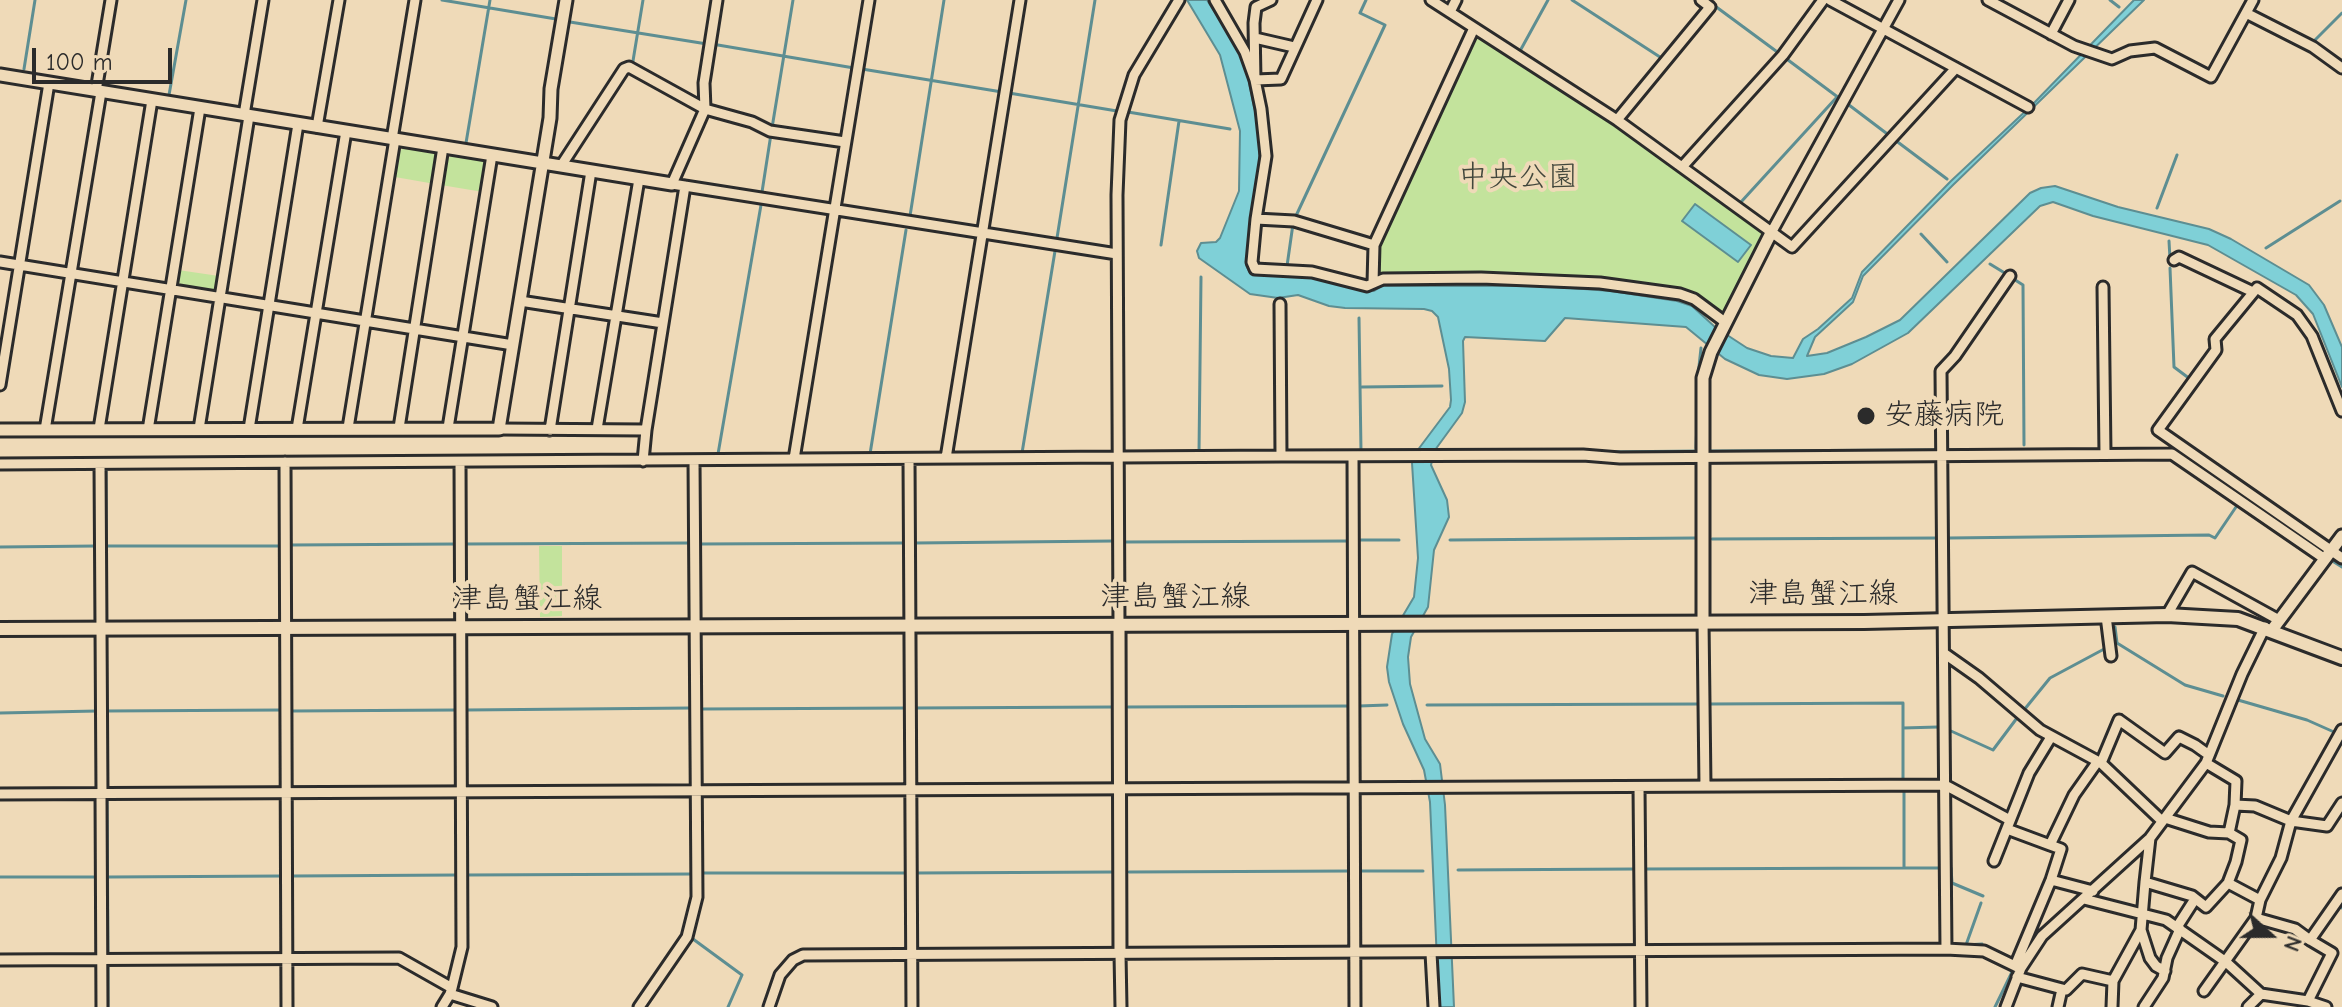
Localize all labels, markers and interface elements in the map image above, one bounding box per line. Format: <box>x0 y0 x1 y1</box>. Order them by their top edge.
scale bar <box>36 32 176 82</box>
text: 100 m <box>46 48 113 76</box>
park label: 中央公園 <box>1458 160 1578 196</box>
place label: 安藤病院 <box>1884 398 2004 434</box>
marker: 安藤病院 <box>1855 405 1877 427</box>
street label: 津島蟹江線 <box>1748 577 1898 613</box>
street label: 津島蟹江線 <box>1100 580 1250 616</box>
street label: 津島蟹江線 <box>452 582 602 618</box>
north arrow <box>2230 895 2310 975</box>
text: N <box>2278 932 2307 955</box>

